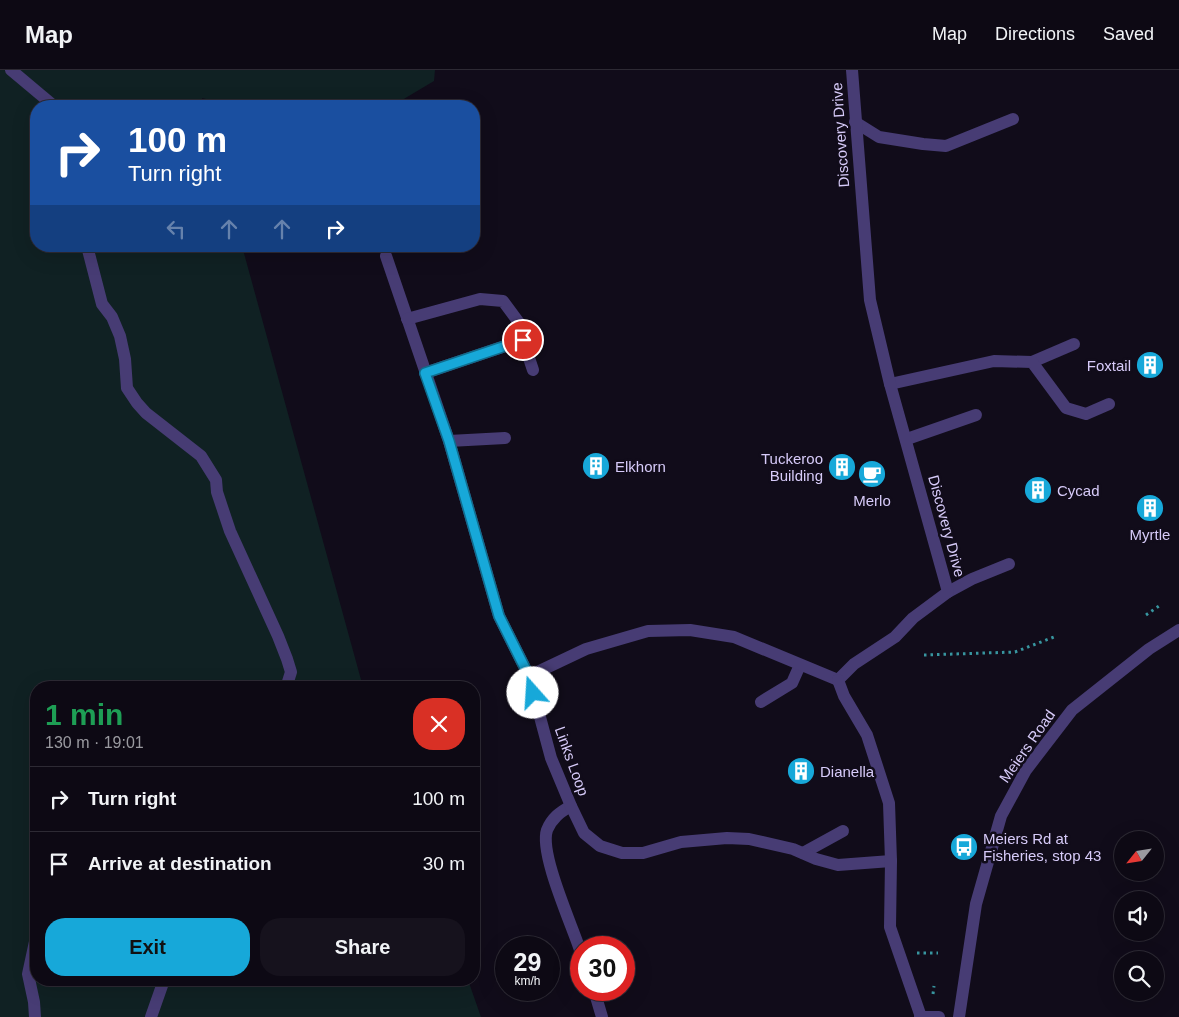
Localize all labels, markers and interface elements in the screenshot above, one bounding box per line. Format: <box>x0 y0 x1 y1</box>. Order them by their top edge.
text: Map <box>25 21 73 48</box>
text: Map <box>932 24 967 44</box>
text: Directions <box>995 24 1075 44</box>
text: Saved <box>1103 24 1154 44</box>
street label: Discovery Drive <box>828 82 852 188</box>
icon: right <box>45 120 110 185</box>
text: 100 m <box>128 120 227 159</box>
text: Turn right <box>128 161 221 186</box>
icon: left <box>162 215 190 243</box>
icon: ahead <box>215 215 243 243</box>
icon: ahead <box>268 215 296 243</box>
icon: right <box>321 215 349 243</box>
pin <box>502 319 544 361</box>
icon: arrive <box>509 326 537 354</box>
building icon: Foxtail <box>1135 350 1165 380</box>
place label: Foxtail <box>1087 357 1131 374</box>
place label: Tuckeroo Building <box>761 450 823 484</box>
building icon: Elkhorn <box>581 451 611 481</box>
building icon: Tuckeroo Building <box>827 452 857 482</box>
place label: Elkhorn <box>615 458 666 475</box>
cafe icon: Merlo <box>857 459 887 489</box>
street label: Discovery Drive <box>925 473 969 579</box>
building icon: Cycad <box>1023 475 1053 505</box>
place label: Cycad <box>1057 482 1100 499</box>
place label: Merlo <box>853 492 891 509</box>
building icon: Myrtle <box>1135 493 1165 523</box>
place label: Myrtle <box>1130 526 1170 543</box>
position arrow <box>506 666 558 718</box>
text: 1 min <box>45 698 123 731</box>
button: close <box>413 698 465 750</box>
street label: Meiers Road <box>996 706 1058 786</box>
street label: Links Loop <box>552 724 592 798</box>
text: 130 m · 19:01 <box>45 734 144 751</box>
building icon: Dianella <box>786 756 816 786</box>
place label: Dianella <box>820 763 875 780</box>
icon: right <box>45 785 73 813</box>
text: Turn right <box>88 788 176 809</box>
text: 100 m <box>412 788 465 809</box>
place label: Meiers Rd at Fisheries, stop 43 <box>983 830 1101 864</box>
north arrow <box>1114 831 1164 881</box>
map controls <box>1114 831 1164 1001</box>
bus stop icon: Meiers Rd at Fisheries, stop 43 <box>949 832 979 862</box>
icon: arrive <box>45 850 73 878</box>
text: Arrive at destination <box>88 853 272 874</box>
text: 30 m <box>423 853 465 874</box>
button: sound <box>1114 891 1164 941</box>
button: Exit <box>45 918 250 976</box>
button: Share <box>260 918 465 976</box>
speed limit sign: 30 <box>570 936 635 1001</box>
text: 29 <box>514 948 541 976</box>
button: search <box>1114 951 1164 1001</box>
text: km/h <box>514 974 541 988</box>

